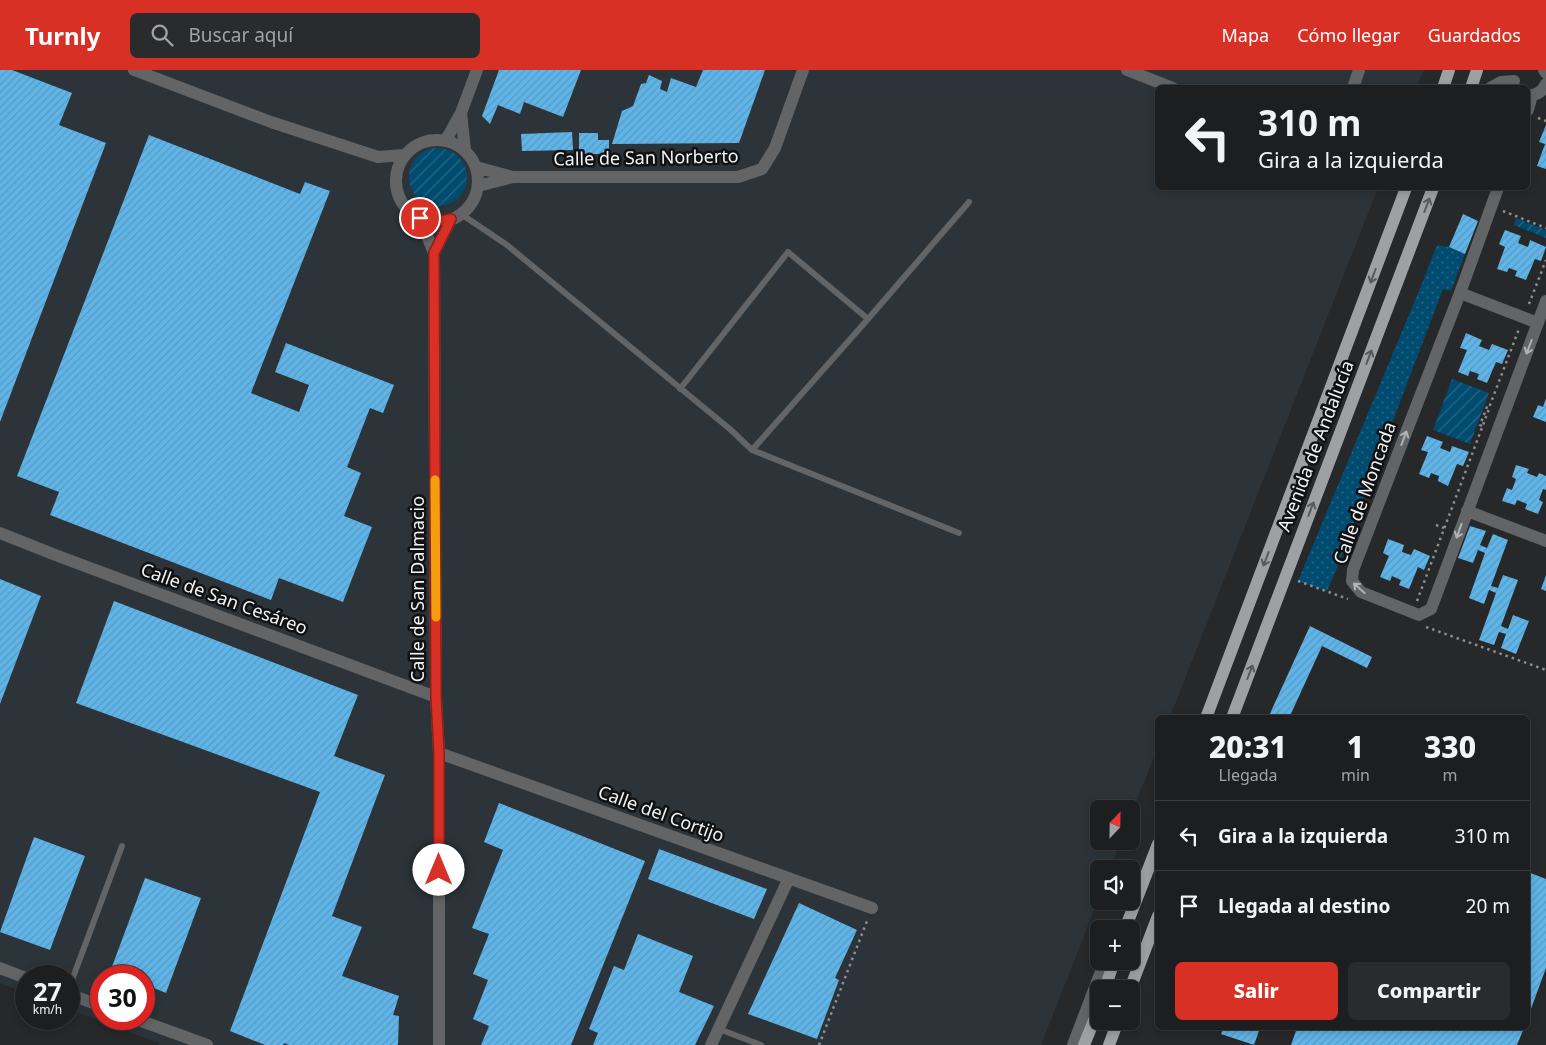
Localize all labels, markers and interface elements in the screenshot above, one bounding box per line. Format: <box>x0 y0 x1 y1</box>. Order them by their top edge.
search box <box>130 13 480 58</box>
text: Turnly <box>25 19 100 52</box>
icon: search <box>148 21 176 49</box>
text: Buscar aquí <box>188 22 293 48</box>
text: Mapa <box>1222 23 1269 47</box>
text: Cómo llegar <box>1297 23 1400 47</box>
text: Guardados <box>1428 23 1521 47</box>
text: 310 m <box>1258 99 1361 146</box>
icon: left <box>1175 105 1240 170</box>
street label: Calle de San Norberto <box>553 143 739 171</box>
text: Gira a la izquierda <box>1258 144 1444 174</box>
pin <box>399 197 441 239</box>
one-way arrow <box>1423 198 1432 213</box>
icon: arrive <box>406 204 434 232</box>
one-way arrow <box>1368 268 1377 283</box>
one-way arrow <box>1524 338 1533 354</box>
one-way arrow <box>1365 349 1374 365</box>
street label: Avenida de Andalucía <box>1271 357 1359 535</box>
street label: Calle de Moncada <box>1327 418 1401 567</box>
one-way arrow <box>1400 430 1409 446</box>
street label: Calle de San Dalmacio <box>405 496 429 682</box>
one-way arrow <box>1308 501 1317 516</box>
one-way arrow <box>1454 523 1463 539</box>
one-way arrow <box>1261 551 1270 566</box>
street label: Calle de San Cesáreo <box>138 557 311 639</box>
one-way arrow <box>1352 582 1365 593</box>
one-way arrow <box>1245 665 1255 680</box>
text: 20:31 <box>1209 726 1287 767</box>
text: 1 <box>1347 726 1364 767</box>
text: 330 <box>1424 726 1476 767</box>
text: Llegada <box>1218 764 1278 786</box>
text: min <box>1341 764 1370 786</box>
text: m <box>1442 764 1457 786</box>
street label: Calle del Cortijo <box>595 779 728 847</box>
north arrow <box>1090 800 1140 850</box>
map controls <box>1090 800 1140 1030</box>
icon: left <box>1175 822 1203 850</box>
text: Gira a la izquierda <box>1218 823 1388 849</box>
text: 310 m <box>1455 823 1510 849</box>
position arrow <box>412 843 464 895</box>
button: sound <box>1090 860 1140 910</box>
icon: arrive <box>1175 892 1203 920</box>
text: Llegada al destino <box>1218 893 1390 919</box>
text: 20 m <box>1466 893 1510 919</box>
button: + <box>1090 920 1140 970</box>
button: Salir <box>1175 962 1338 1020</box>
button: Compartir <box>1348 962 1510 1020</box>
speed limit sign: 30 <box>90 965 155 1030</box>
text: 27 <box>33 974 62 1008</box>
button: − <box>1090 980 1140 1030</box>
text: km/h <box>33 1001 62 1018</box>

